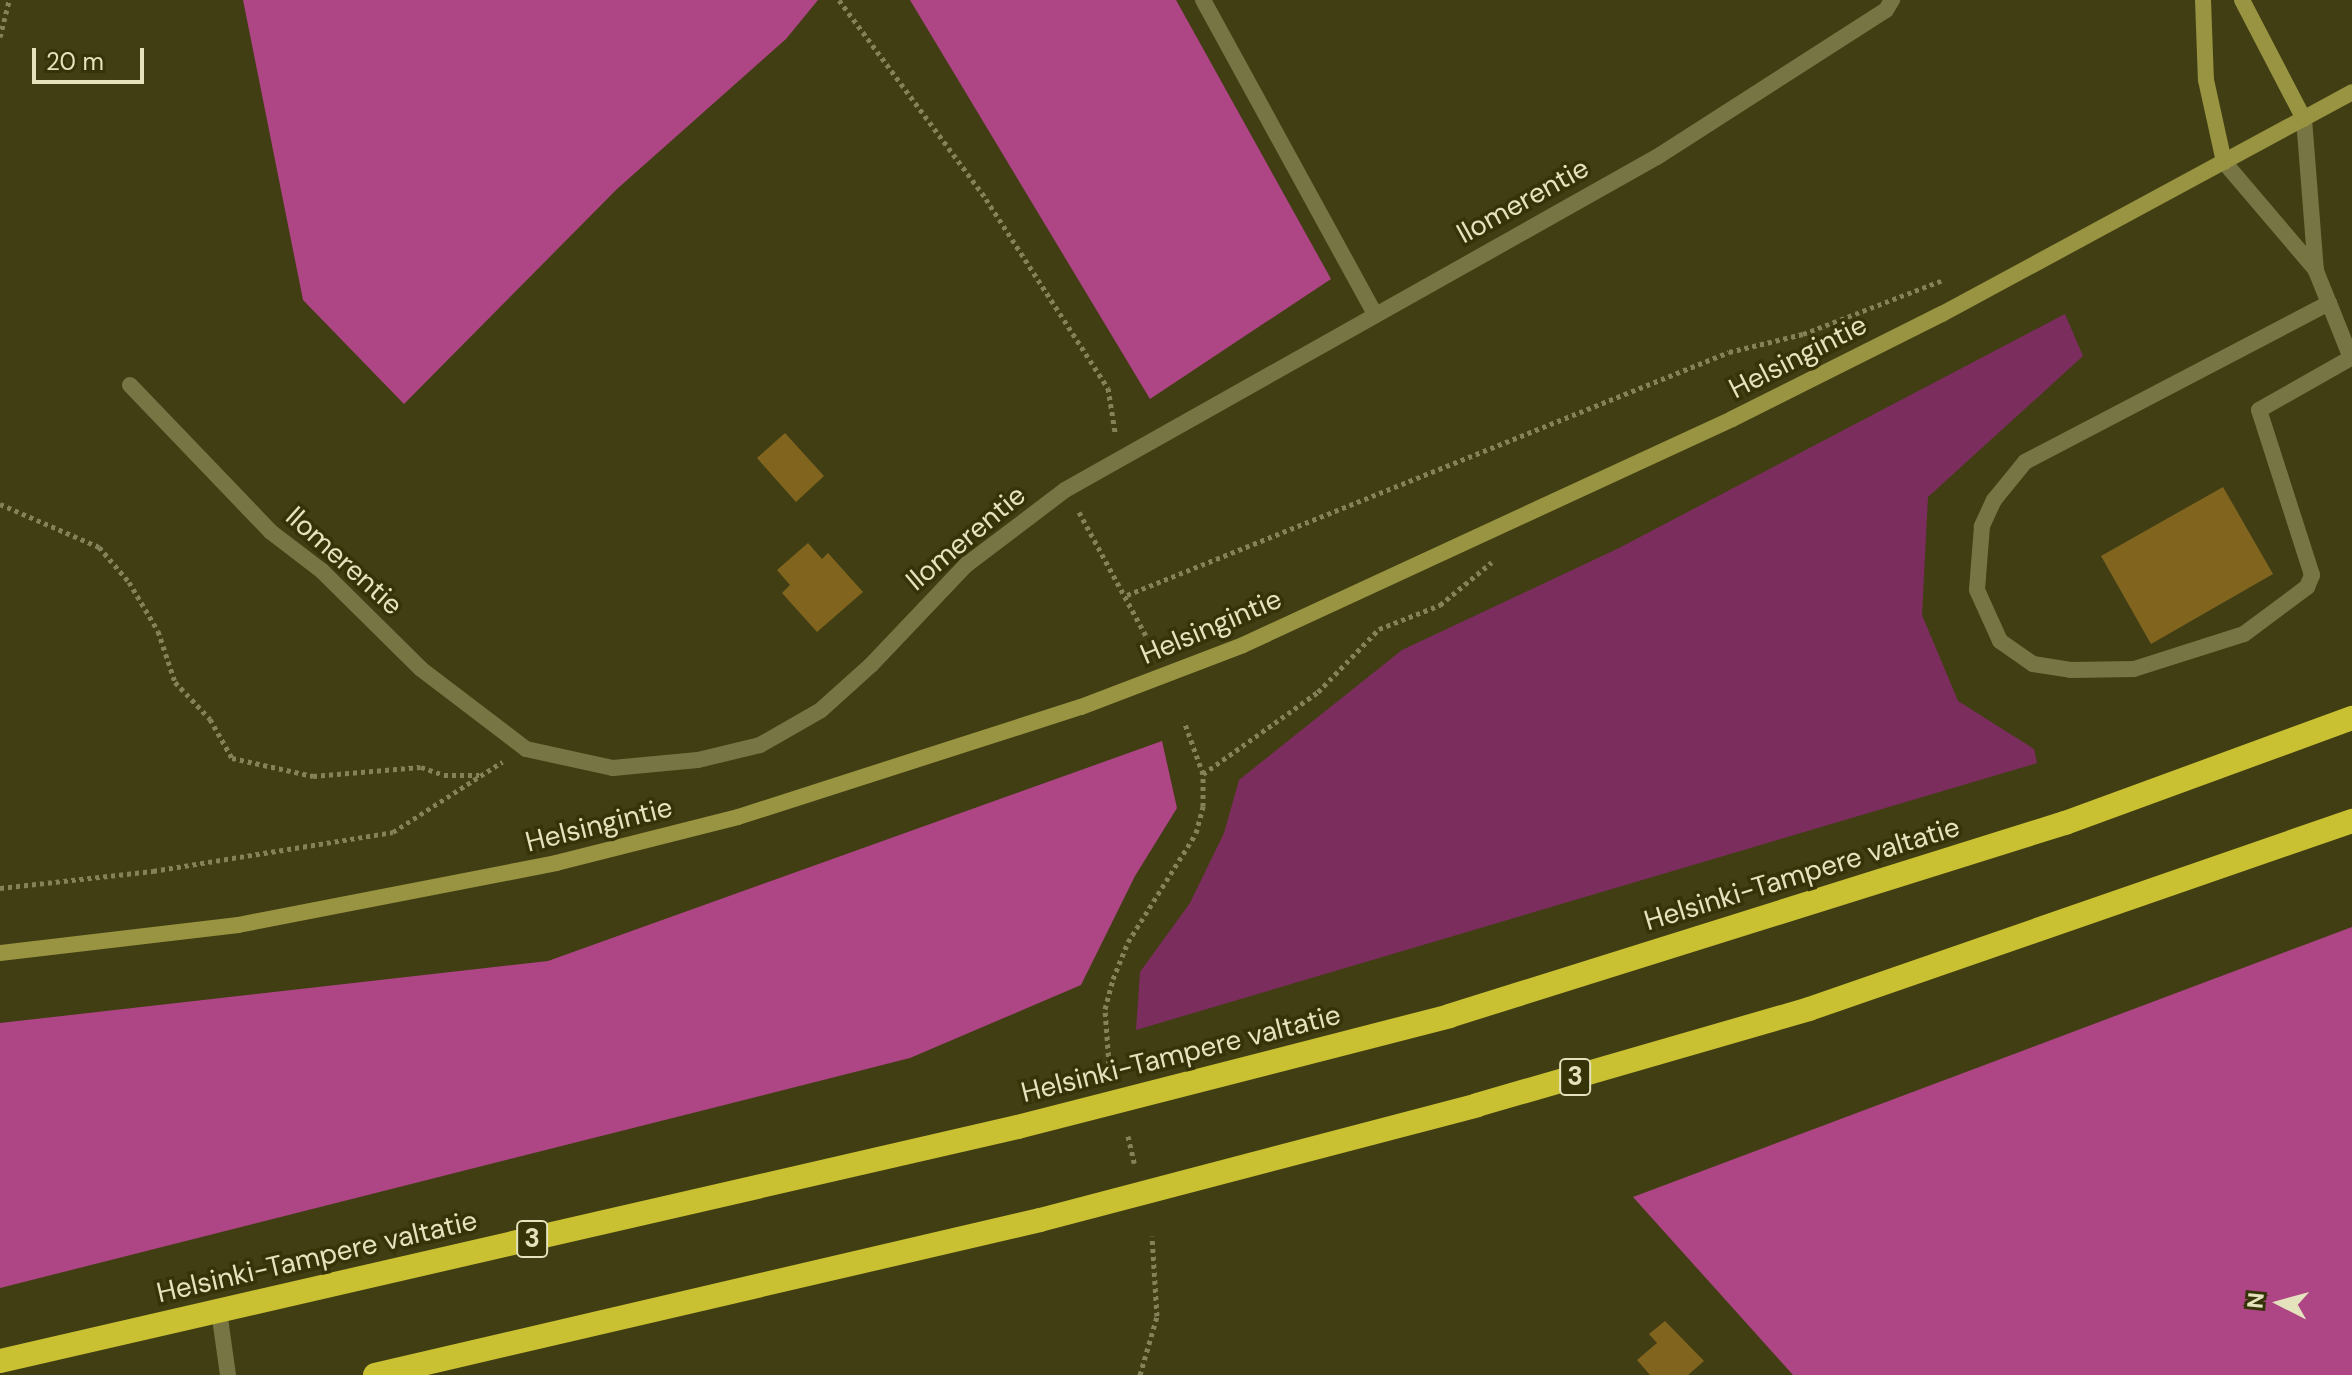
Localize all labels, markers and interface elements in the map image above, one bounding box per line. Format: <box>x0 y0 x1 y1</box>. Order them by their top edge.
scale bar <box>36 32 148 82</box>
text: 20 m <box>46 46 104 77</box>
street label: Ilomerentie <box>1451 151 1595 251</box>
street label: Helsingintie <box>1724 308 1872 406</box>
street label: Ilomerentie <box>899 478 1033 598</box>
street label: Ilomerentie <box>279 500 409 622</box>
street label: Helsingintie <box>1135 582 1287 672</box>
street label: Helsingintie <box>522 791 676 859</box>
street label: Helsinki-Tampere valtatie <box>1640 810 1964 938</box>
street label: Helsinki-Tampere valtatie <box>1018 998 1344 1110</box>
road number: 3 <box>1559 1055 1591 1099</box>
street label: Helsinki-Tampere valtatie <box>153 1204 481 1310</box>
road number: 3 <box>516 1217 548 1261</box>
north arrow <box>2240 1263 2320 1343</box>
text: N <box>2240 1291 2271 1310</box>

